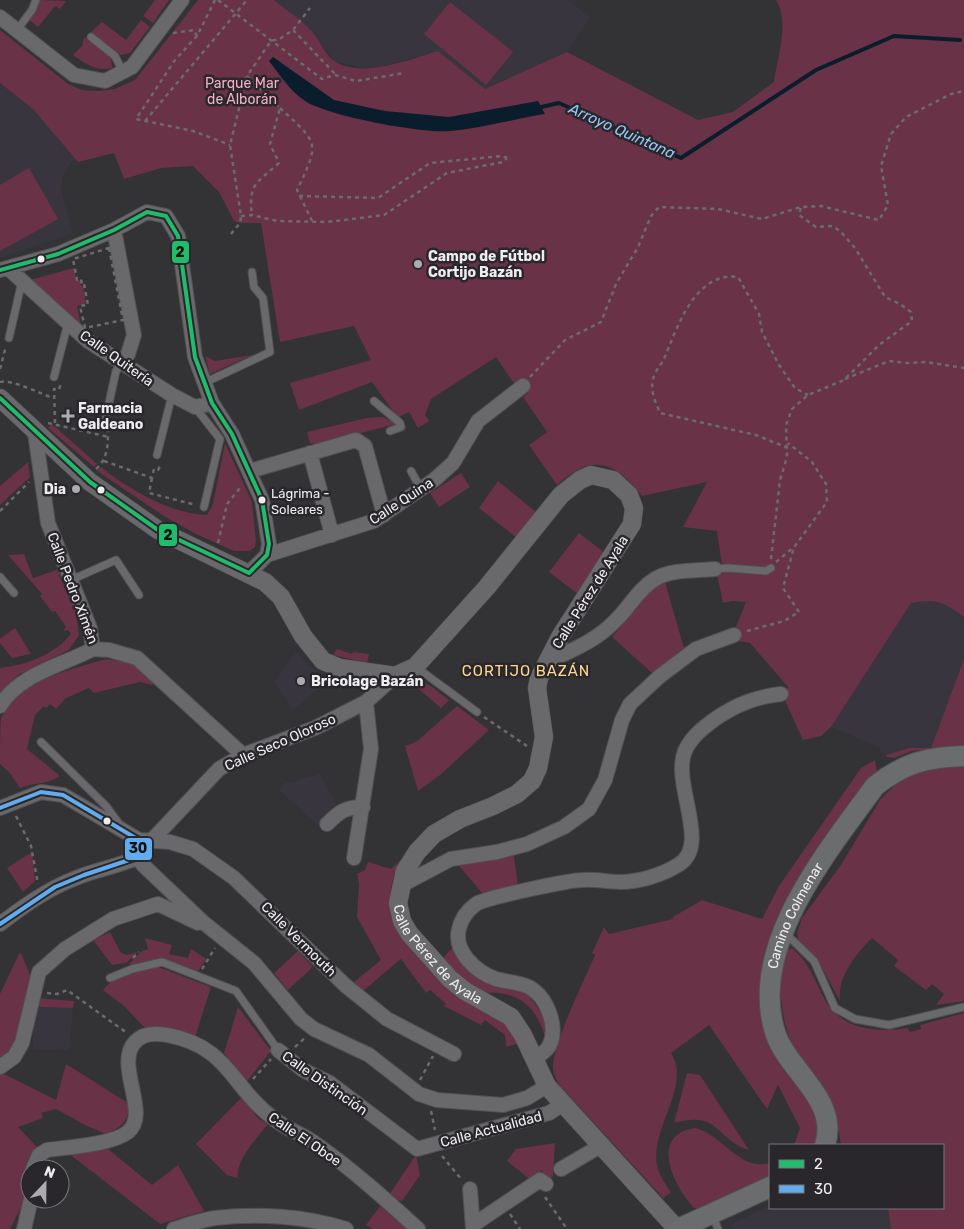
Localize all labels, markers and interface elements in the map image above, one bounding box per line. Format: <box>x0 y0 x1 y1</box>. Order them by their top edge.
park label: Parque Mar de Alborán <box>205 75 280 108</box>
water label: Arroyo Quintana <box>565 99 678 163</box>
line badge: 2 <box>171 240 190 264</box>
text: 2 <box>175 244 185 261</box>
place label: Campo de Fútbol Cortijo Bazán <box>428 248 545 281</box>
unlabelled marker <box>36 254 46 264</box>
marker: Campo de Fútbol Cortijo Bazán <box>412 258 424 270</box>
street label: Calle Quitería <box>77 327 157 390</box>
place label: Farmacia Galdeano <box>78 400 143 433</box>
marker: Farmacia Galdeano <box>62 410 74 422</box>
street label: Calle Quina <box>366 475 436 528</box>
place label: Dia <box>44 481 66 498</box>
marker: Dia <box>70 483 82 495</box>
unlabelled marker <box>96 485 106 495</box>
place label: Lágrima - Soleares <box>271 486 330 517</box>
marker: Lágrima - Soleares <box>257 495 267 505</box>
line badge: 2 <box>158 523 178 547</box>
text: 2 <box>163 527 173 544</box>
street label: Calle Pedro Ximén <box>43 530 102 646</box>
street label: Calle Pérez de Ayala <box>549 533 632 652</box>
district label: CORTIJO BAZÁN <box>462 662 590 680</box>
place label: Bricolage Bazán <box>311 673 424 690</box>
marker: Bricolage Bazán <box>295 675 307 687</box>
street label: Calle Seco Oloroso <box>222 710 339 775</box>
unlabelled marker <box>102 816 112 826</box>
line badge: 30 <box>124 837 153 861</box>
text: 30 <box>129 840 147 857</box>
street label: Camino Colmenar <box>764 859 827 970</box>
street label: Calle Vermouth <box>258 898 340 980</box>
street label: Calle Pérez de Ayala <box>390 903 485 1008</box>
street label: Calle Distinción <box>279 1048 371 1119</box>
street label: Calle Actualidad <box>438 1108 544 1151</box>
street label: Calle El Oboe <box>265 1109 344 1170</box>
legend <box>769 1144 944 1209</box>
text: 2 <box>814 1155 823 1173</box>
north arrow <box>20 1159 70 1209</box>
text: N <box>42 1163 58 1182</box>
text: 30 <box>814 1180 833 1198</box>

